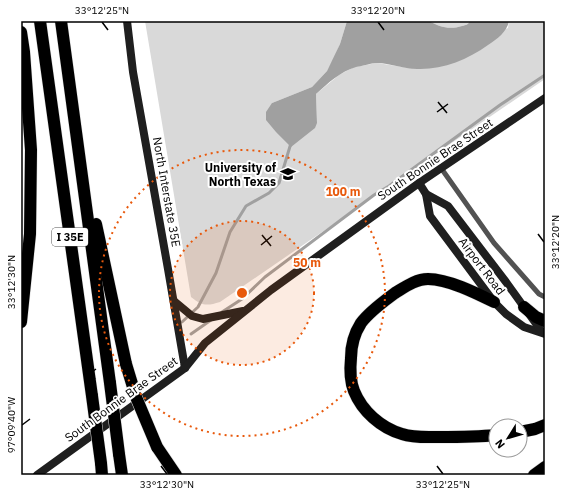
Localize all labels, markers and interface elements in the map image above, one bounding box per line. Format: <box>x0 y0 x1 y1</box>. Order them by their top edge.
text: 33°12'25"N <box>75 4 129 17</box>
text: 33°12'20"N <box>351 4 405 17</box>
street label: South Bonnie Brae Street <box>374 115 496 203</box>
street label: North Interstate 35E <box>150 136 184 248</box>
place label: University of North Texas <box>205 160 277 189</box>
school or university icon: University of North Texas <box>279 165 297 183</box>
text: 100 m <box>325 184 361 199</box>
text: 33°12'20"N <box>549 215 562 269</box>
road number: I 35E <box>52 228 88 246</box>
street label: Airport Road <box>456 234 508 298</box>
text: 33°12'30"N <box>5 255 18 309</box>
text: 50 m <box>293 255 321 270</box>
centre of rings <box>235 286 249 300</box>
street label: South Bonnie Brae Street <box>62 353 180 445</box>
text: 97°09'40"W <box>5 397 18 453</box>
north arrow <box>488 418 528 458</box>
text: N <box>492 437 508 451</box>
text: 33°12'30"N <box>140 478 194 491</box>
text: 33°12'25"N <box>416 478 470 491</box>

